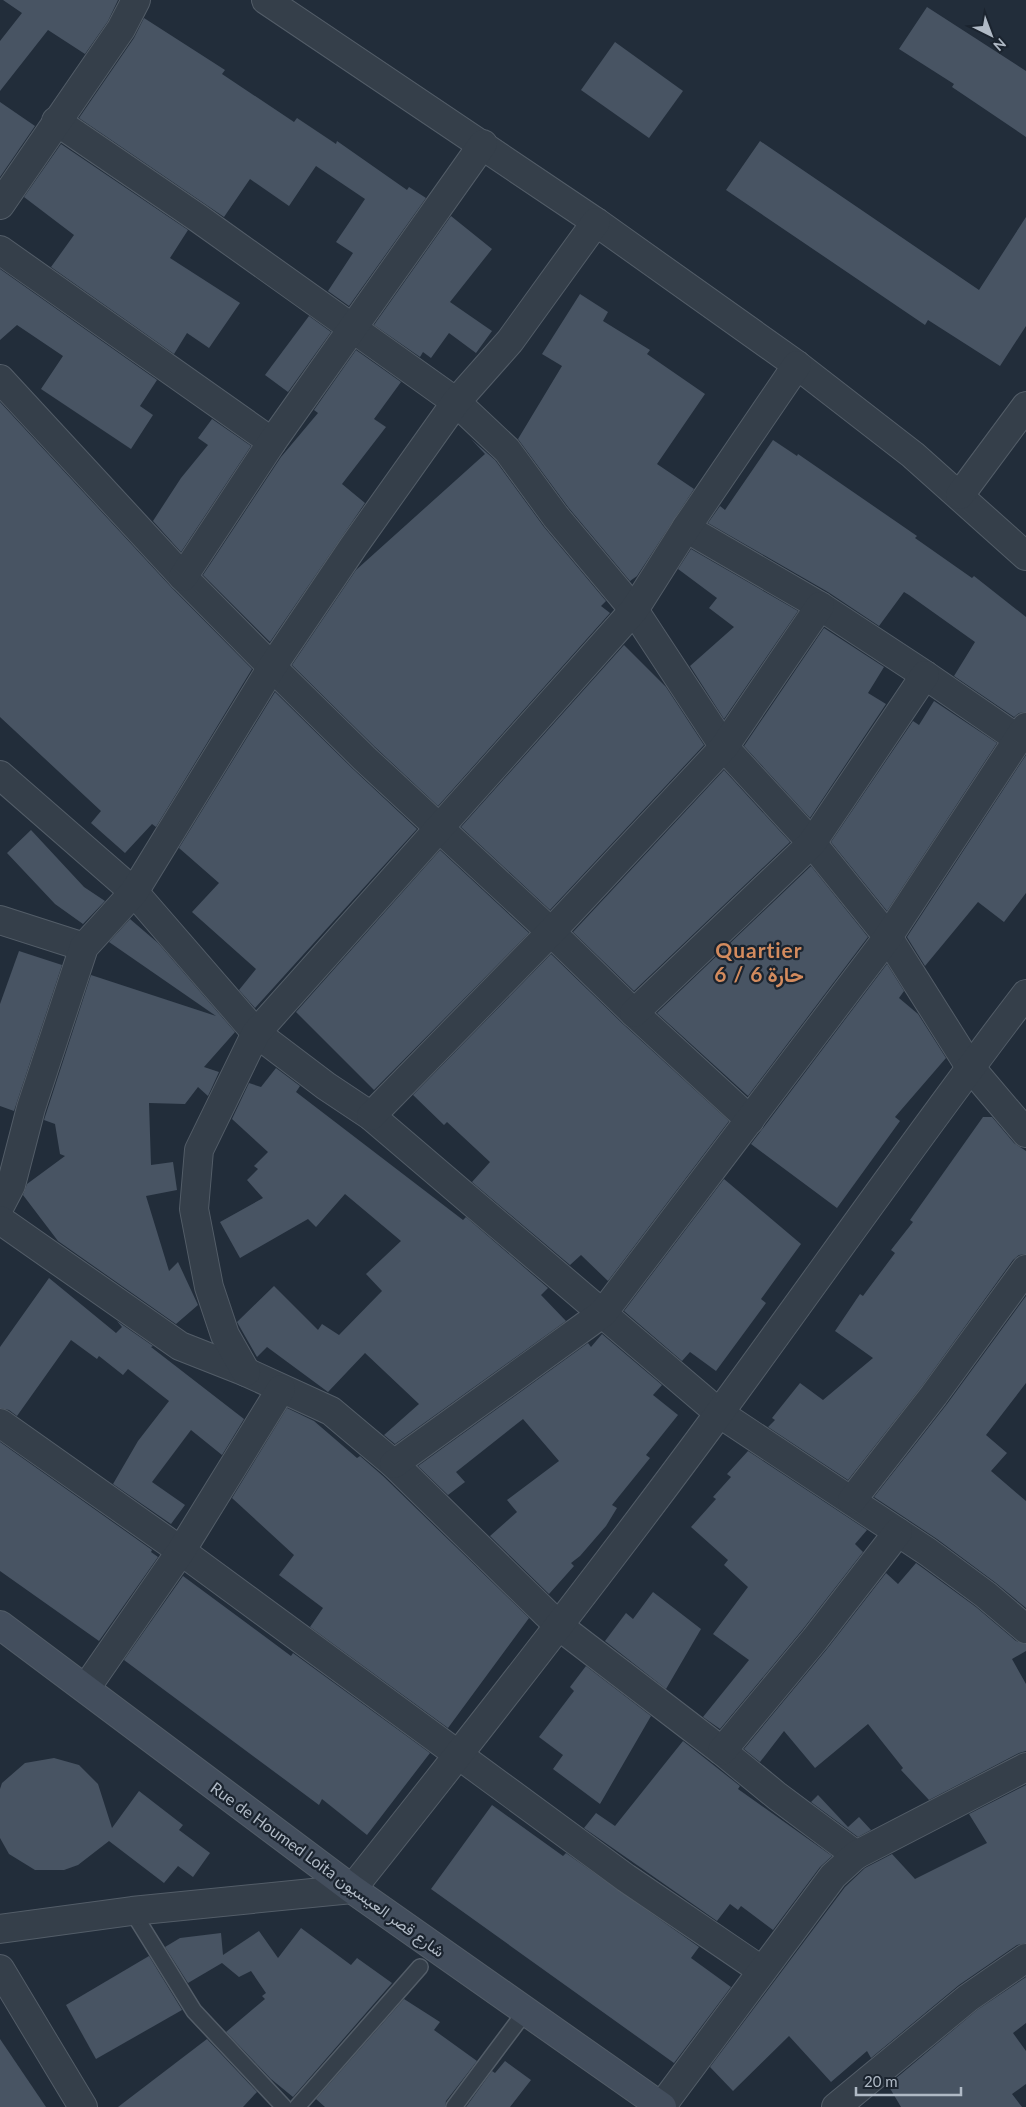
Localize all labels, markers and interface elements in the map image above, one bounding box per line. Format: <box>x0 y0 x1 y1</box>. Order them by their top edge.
north arrow <box>966 10 1016 60</box>
text: N <box>990 35 1010 55</box>
district label: Quartier 6 / حارة 6 <box>714 937 804 988</box>
street label: Rue de Houmed Loita شارع قصر العيسيون <box>206 1778 449 1963</box>
scale bar <box>856 2064 961 2096</box>
text: 20 m <box>864 2072 898 2090</box>

